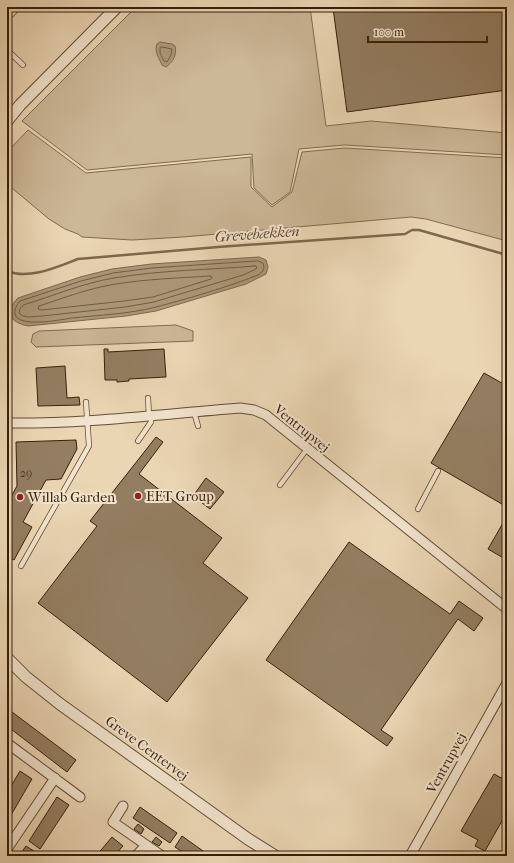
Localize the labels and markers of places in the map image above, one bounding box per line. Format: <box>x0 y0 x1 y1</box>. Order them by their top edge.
place label: EET Group <box>146 488 214 505</box>
place label: Willab Garden <box>27 489 115 506</box>
marker: EET Group <box>133 491 143 501</box>
marker: Willab Garden <box>15 492 25 502</box>

